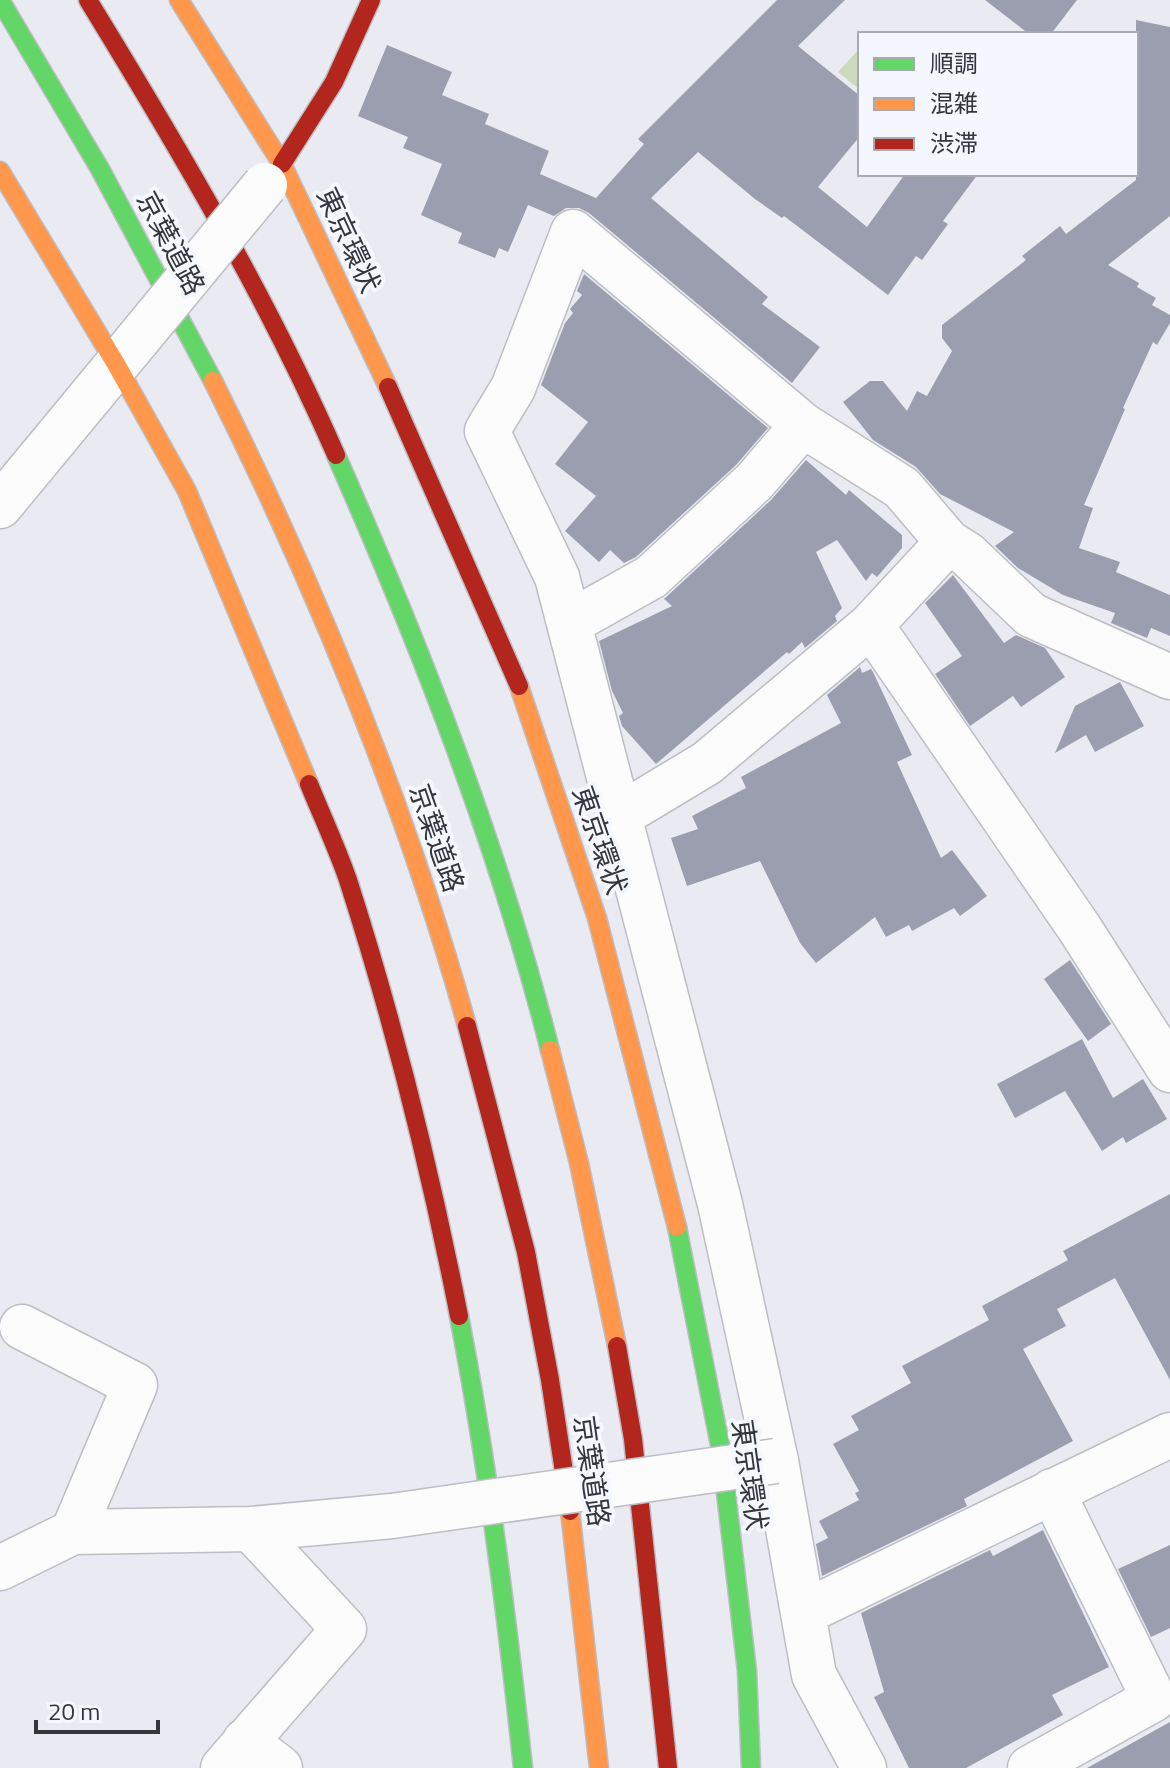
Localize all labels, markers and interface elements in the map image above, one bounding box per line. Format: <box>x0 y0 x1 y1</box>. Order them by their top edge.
legend <box>858 32 1138 176</box>
text: 順調 <box>930 45 978 81</box>
text: 混雑 <box>930 85 978 121</box>
text: 渋滞 <box>930 125 978 161</box>
street label: 東京環状 <box>306 180 393 300</box>
street label: 京葉道路 <box>126 183 217 302</box>
street label: 京葉道路 <box>399 778 476 898</box>
street label: 東京環状 <box>562 780 639 900</box>
street label: 京葉道路 <box>563 1412 622 1529</box>
street label: 東京環状 <box>721 1416 780 1533</box>
scale bar <box>36 1684 158 1734</box>
text: 20 m <box>48 1693 100 1729</box>

